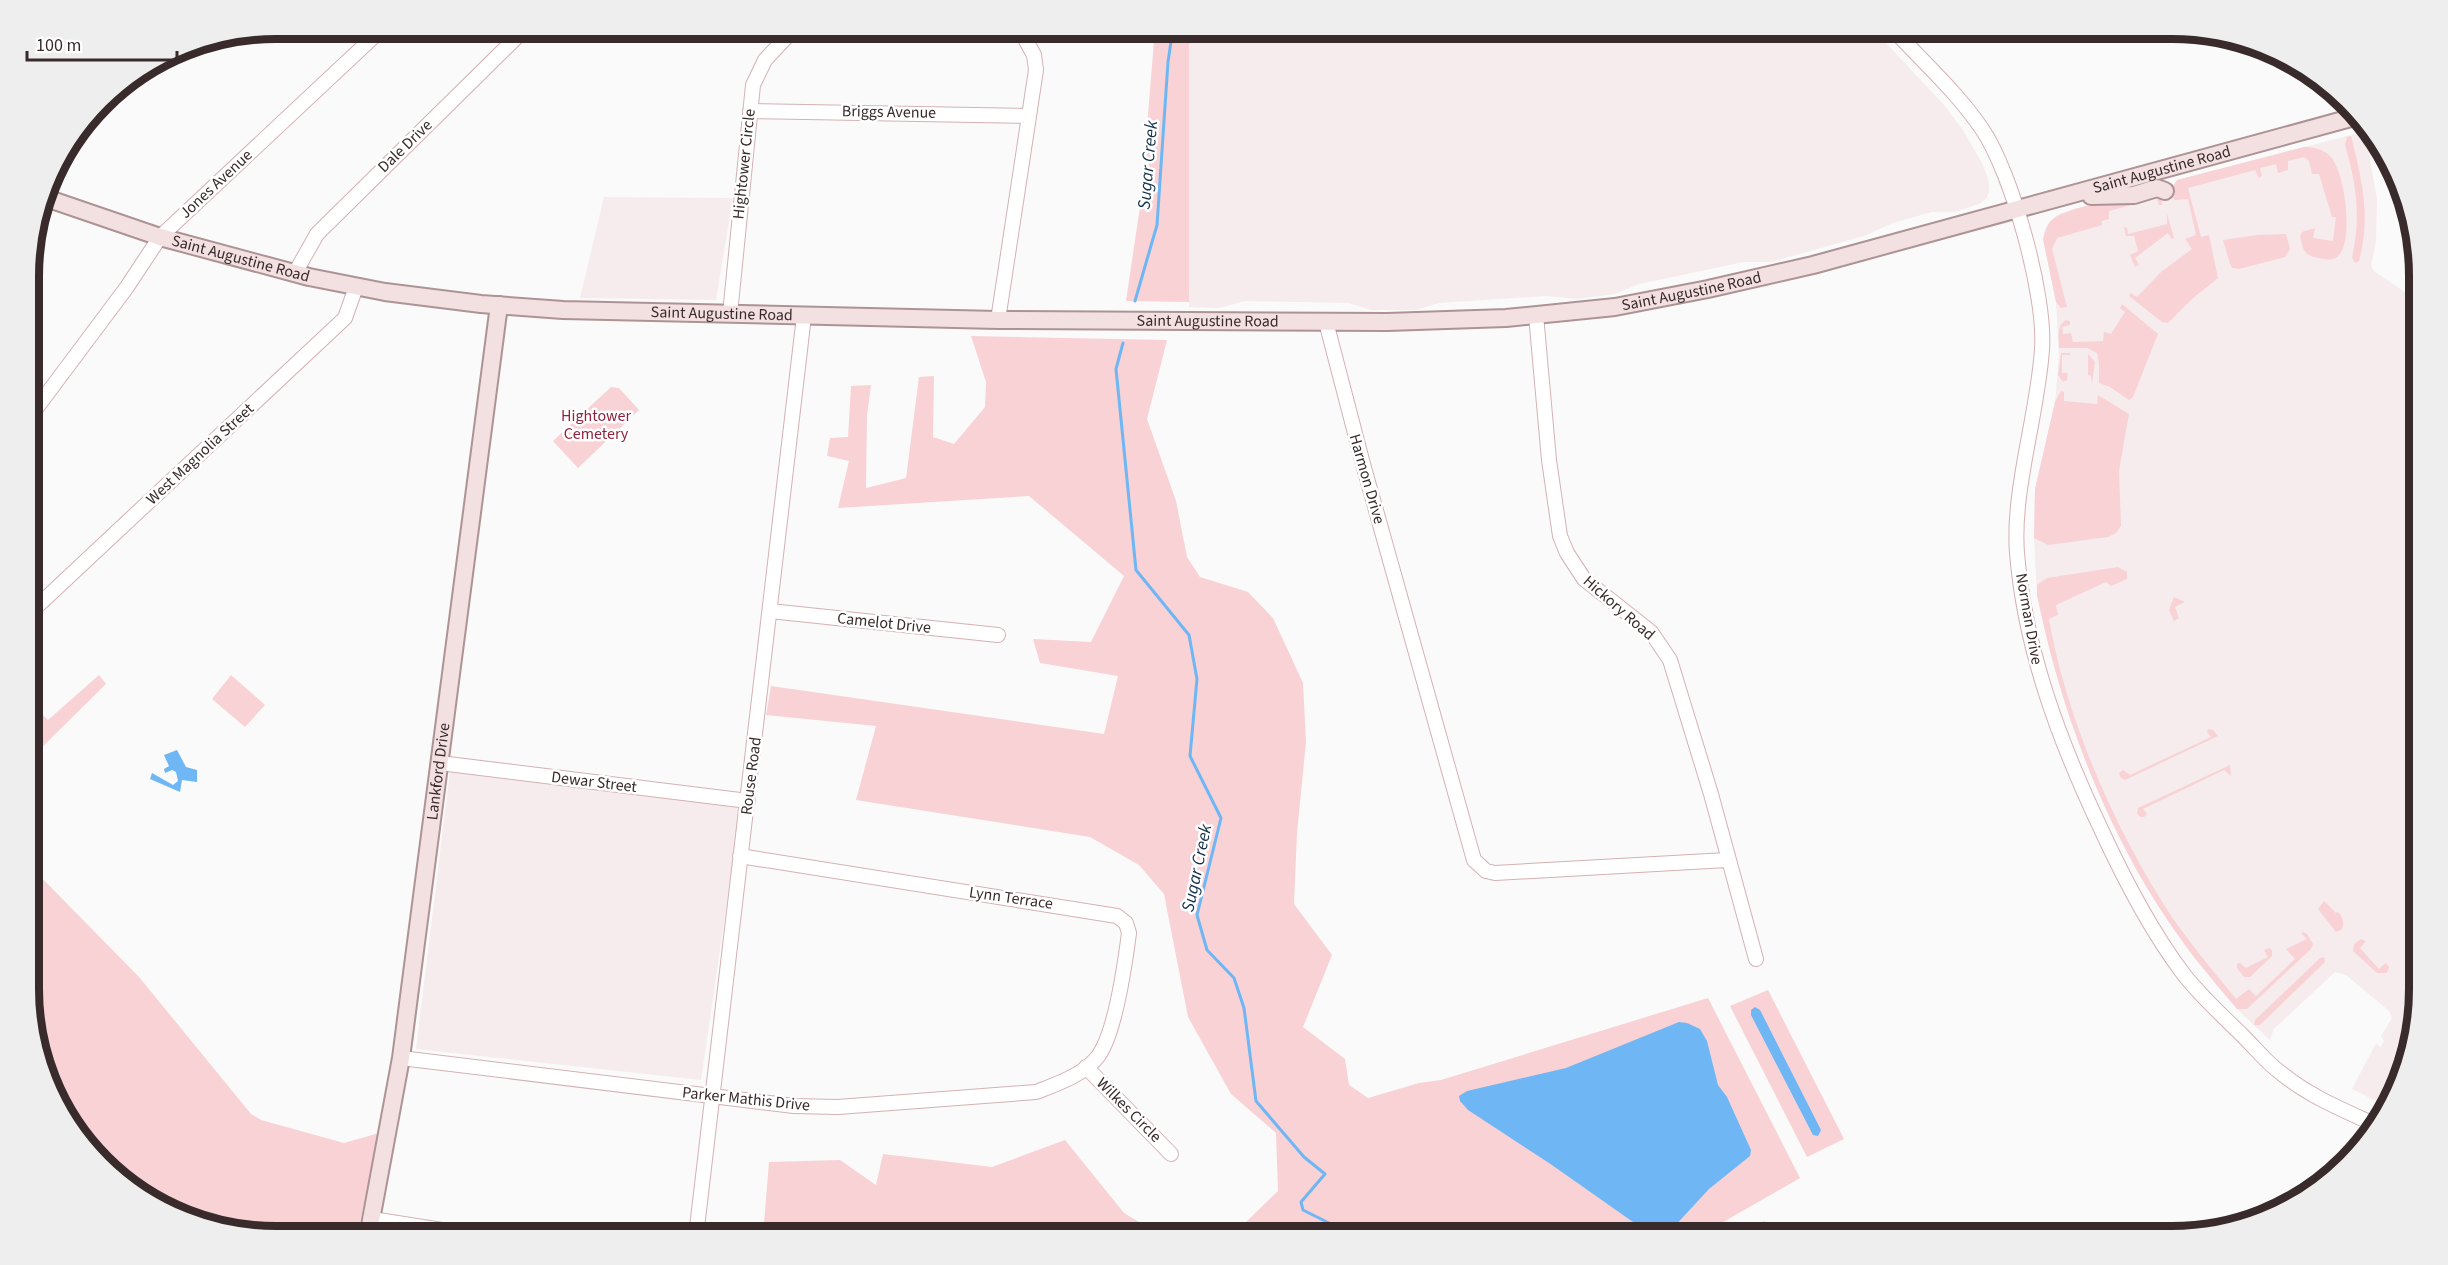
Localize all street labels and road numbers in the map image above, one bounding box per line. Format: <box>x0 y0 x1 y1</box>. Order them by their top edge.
street label: Briggs Avenue <box>842 100 936 124</box>
street label: Hightower Circle <box>727 108 761 220</box>
street label: Dale Drive <box>373 115 437 177</box>
street label: Saint Augustine Road <box>2090 140 2233 199</box>
street label: Jones Avenue <box>175 144 257 224</box>
street label: Saint Augustine Road <box>169 230 312 288</box>
street label: Saint Augustine Road <box>1620 266 1763 316</box>
street label: Saint Augustine Road <box>650 301 793 326</box>
street label: Saint Augustine Road <box>1137 310 1279 332</box>
street label: West Magnolia Street <box>141 398 259 510</box>
street label: Harmon Drive <box>1344 431 1390 527</box>
street label: Hickory Road <box>1578 571 1660 645</box>
street label: Norman Drive <box>2010 572 2048 667</box>
street label: Camelot Drive <box>836 607 932 639</box>
street label: Lankford Drive <box>421 721 456 821</box>
street label: Rouse Road <box>735 736 767 816</box>
street label: Dewar Street <box>550 766 639 798</box>
street label: Lynn Terrace <box>968 881 1054 915</box>
street label: Wilkes Circle <box>1092 1073 1166 1147</box>
street label: Parker Mathis Drive <box>681 1081 811 1117</box>

